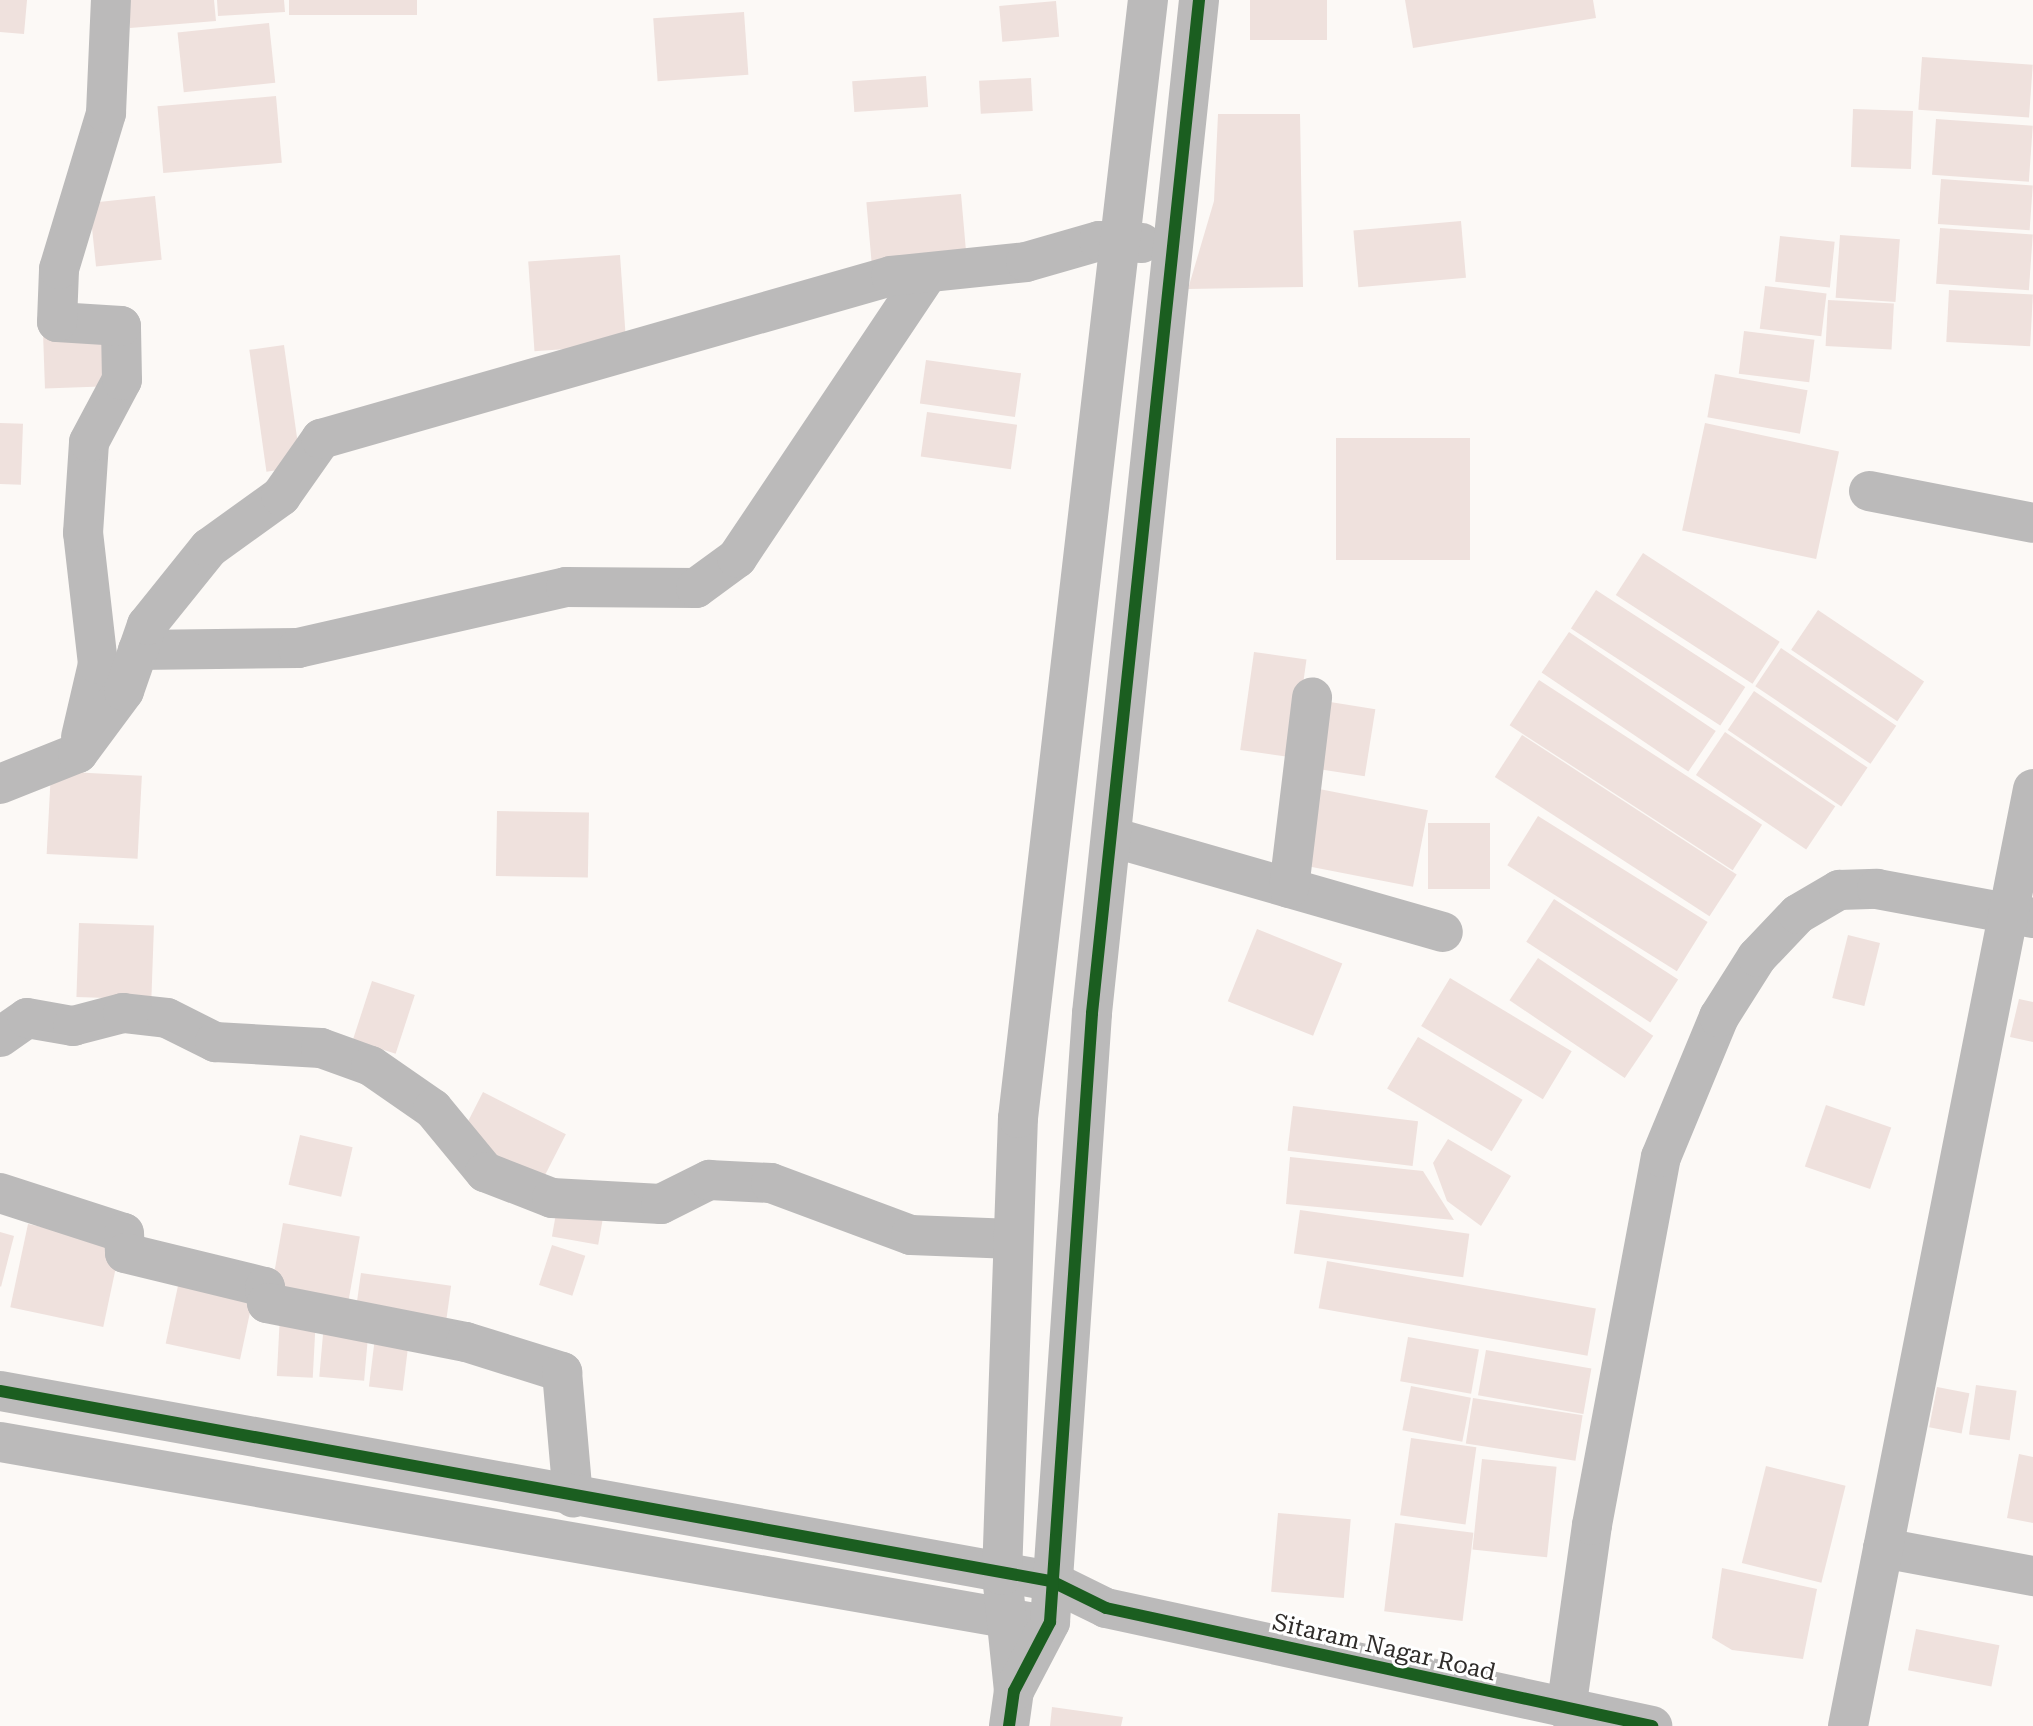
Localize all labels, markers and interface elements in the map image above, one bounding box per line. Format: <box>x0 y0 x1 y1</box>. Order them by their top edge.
street label: Sitaram Nagar Road <box>1270 1608 1498 1688</box>

